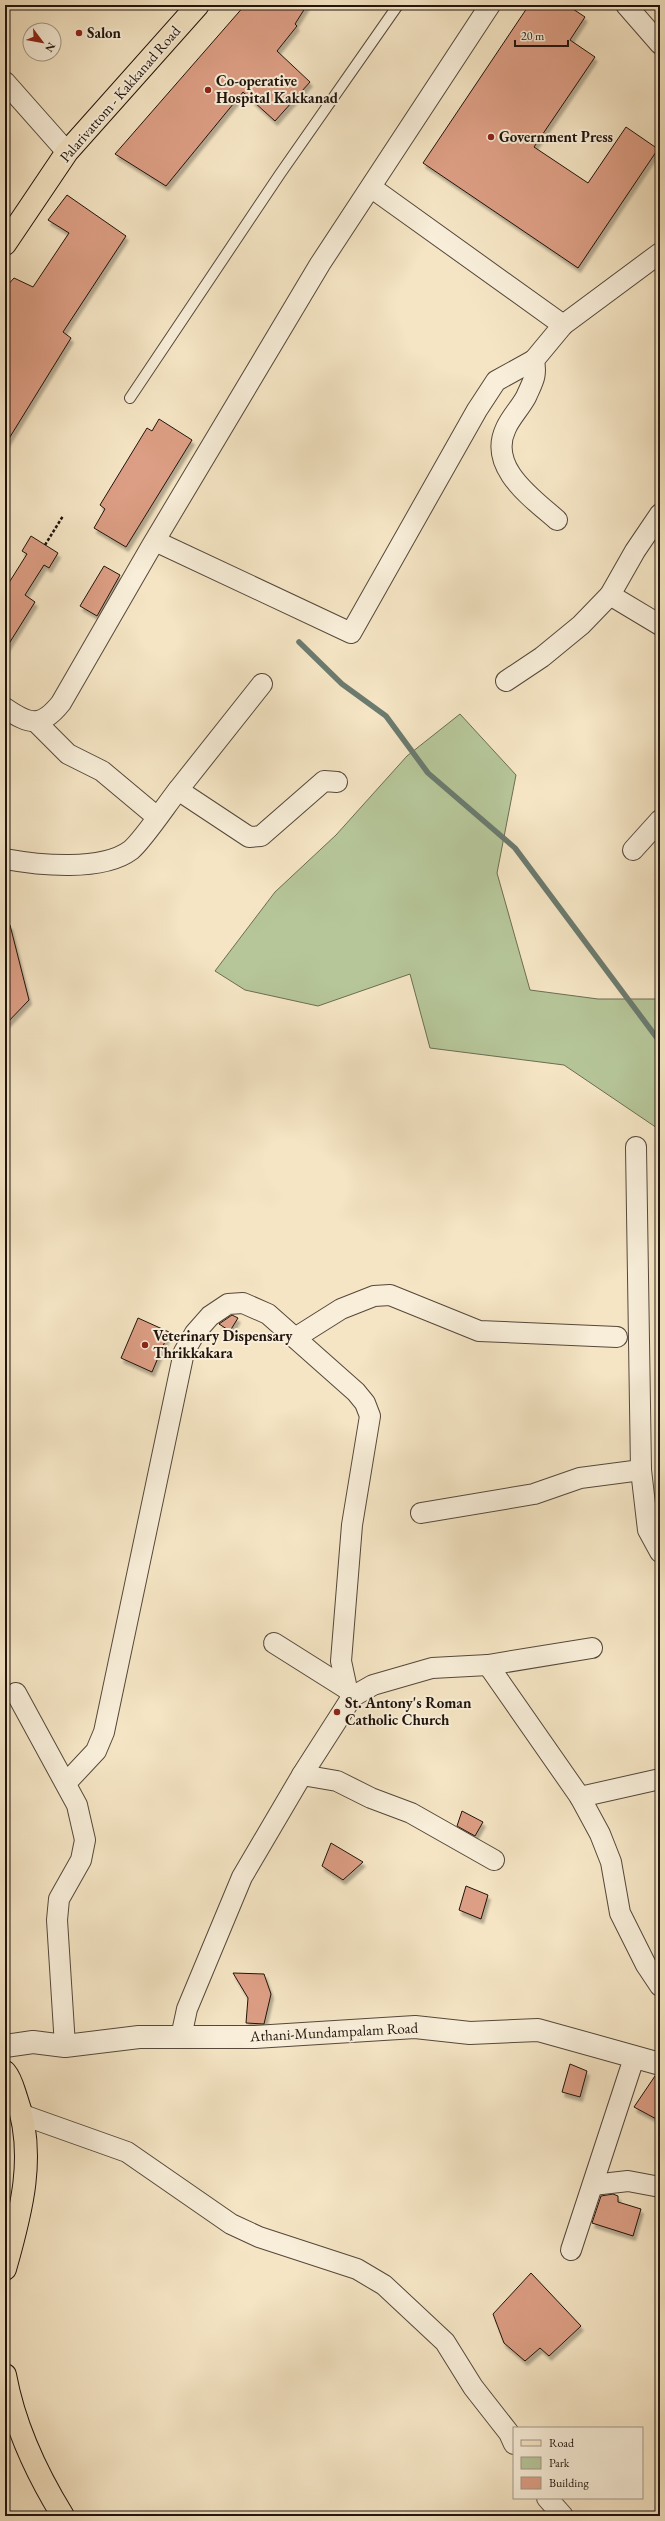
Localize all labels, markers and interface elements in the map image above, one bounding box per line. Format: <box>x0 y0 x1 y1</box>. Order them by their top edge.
street label: Palarivattom - Kakkanad Road <box>55 21 184 166</box>
north arrow <box>22 22 62 62</box>
scale bar <box>515 22 568 48</box>
place label: Salon <box>87 23 122 42</box>
marker: Salon <box>74 28 84 38</box>
text: 20 m <box>521 28 545 44</box>
text: N <box>42 40 59 55</box>
place label: Co-operative Hospital Kakkanad <box>216 71 339 107</box>
marker: Co-operative Hospital Kakkanad <box>203 85 213 95</box>
place label: Government Press <box>499 127 613 146</box>
marker: Government Press <box>486 132 496 142</box>
place label: Veterinary Dispensary Thrikkakara <box>153 1326 293 1362</box>
marker: Veterinary Dispensary Thrikkakara <box>140 1340 150 1350</box>
place label: St. Antony's Roman Catholic Church <box>345 1693 472 1729</box>
marker: St. Antony's Roman Catholic Church <box>332 1707 342 1717</box>
street label: Athani-Mundampalam Road <box>248 2018 419 2045</box>
legend <box>513 2427 643 2499</box>
text: Road <box>549 2435 575 2451</box>
text: Park <box>549 2455 570 2471</box>
text: Building <box>549 2475 590 2491</box>

